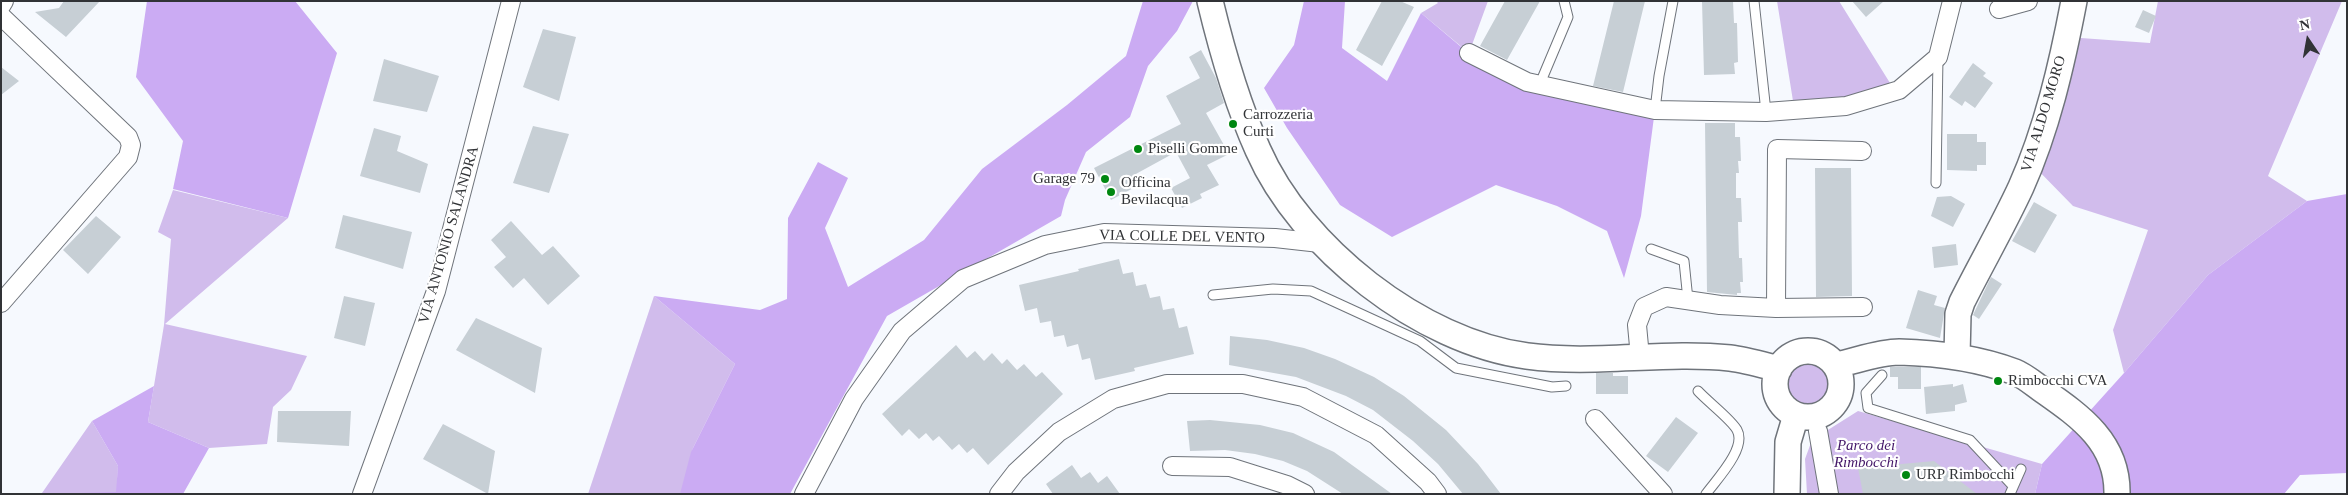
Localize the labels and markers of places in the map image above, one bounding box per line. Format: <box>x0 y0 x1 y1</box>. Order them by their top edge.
place label: Carrozzeria Curti <box>1243 106 1313 141</box>
marker: Carrozzeria Curti <box>1227 118 1239 130</box>
place label: Piselli Gomme <box>1148 140 1238 158</box>
marker: Piselli Gomme <box>1132 143 1144 155</box>
place label: Garage 79 <box>1033 170 1095 188</box>
marker: Garage 79 <box>1099 173 1111 185</box>
place label: Officina Bevilacqua <box>1121 174 1188 209</box>
marker: Officina Bevilacqua <box>1105 186 1117 198</box>
place label: Rimbocchi CVA <box>2008 372 2107 390</box>
marker: Rimbocchi CVA <box>1992 375 2004 387</box>
place label: URP Rimbocchi <box>1916 466 2015 484</box>
marker: URP Rimbocchi <box>1900 469 1912 481</box>

